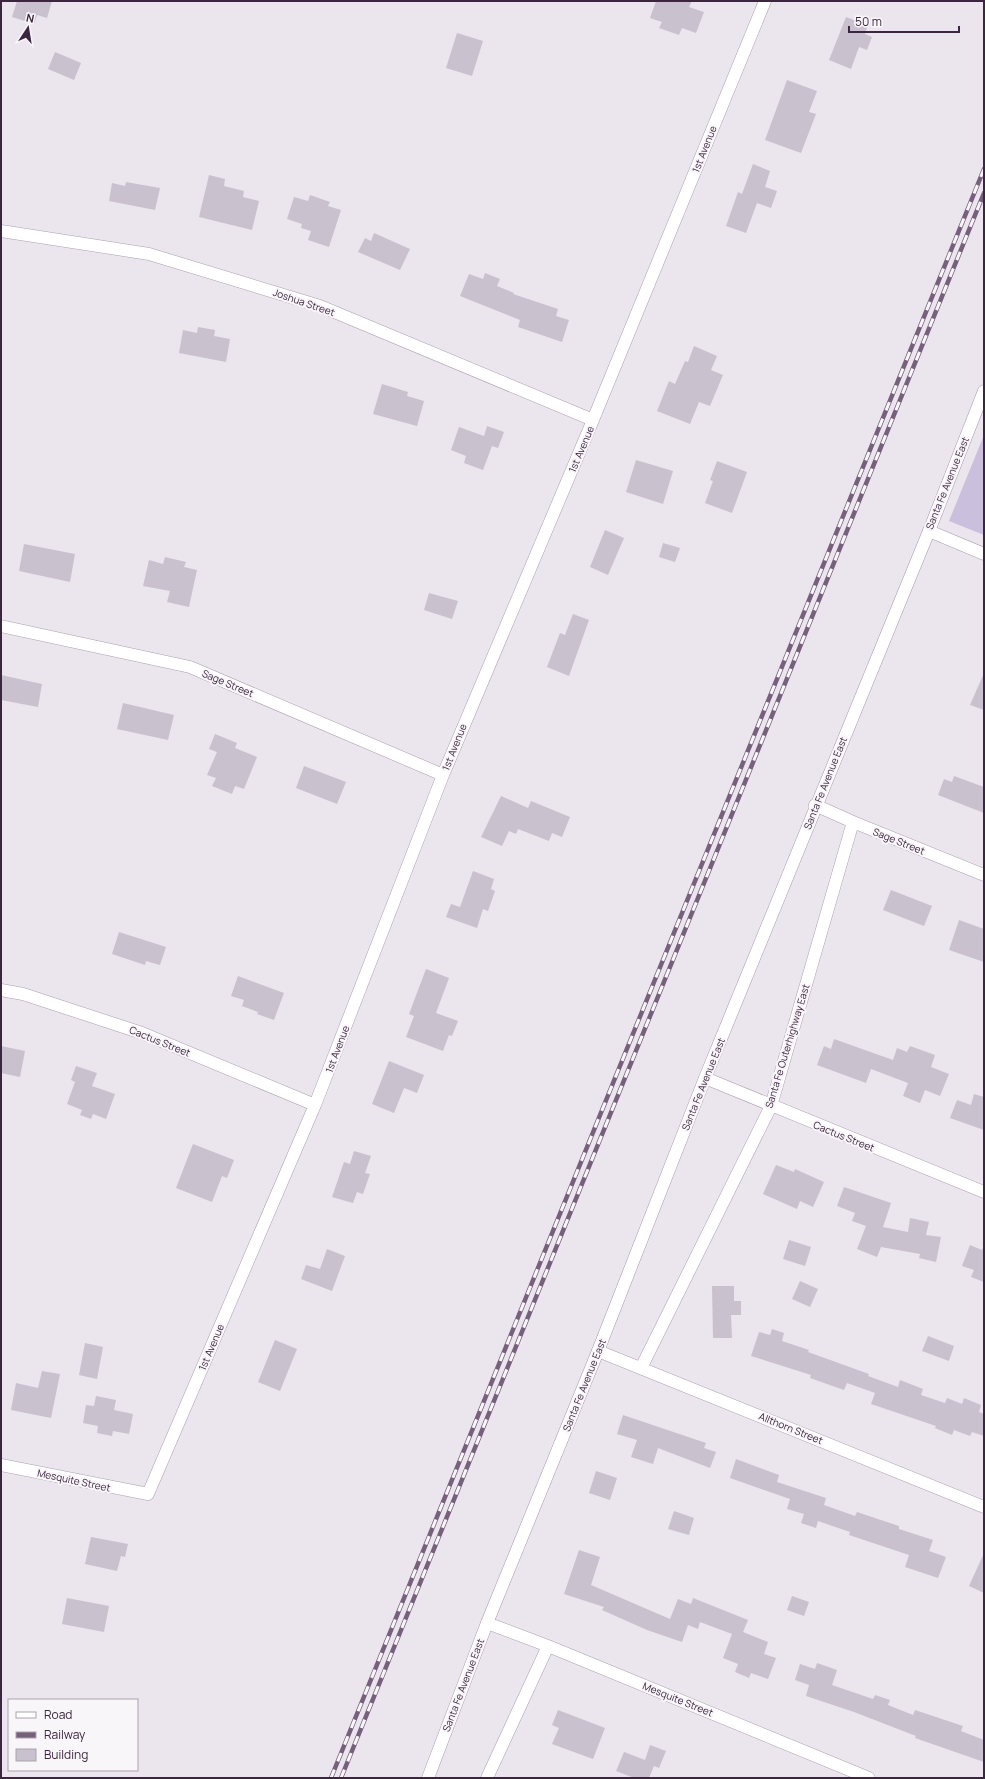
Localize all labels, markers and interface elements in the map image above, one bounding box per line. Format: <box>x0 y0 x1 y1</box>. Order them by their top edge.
north arrow <box>8 8 48 48</box>
scale bar <box>849 8 959 34</box>
text: N <box>25 10 36 26</box>
text: 50 m <box>855 13 882 30</box>
street label: 1st Avenue <box>688 123 720 175</box>
street label: Joshua Street <box>271 285 337 319</box>
street label: 1st Avenue <box>565 423 597 474</box>
street label: Santa Fe Avenue East <box>922 435 972 531</box>
street label: Sage Street <box>200 666 256 700</box>
street label: 1st Avenue <box>438 721 470 773</box>
street label: Santa Fe Avenue East <box>800 735 850 831</box>
street label: Sage Street <box>871 824 927 858</box>
street label: Santa Fe Outerhighway East <box>761 982 813 1110</box>
street label: Cactus Street <box>127 1022 193 1060</box>
street label: 1st Avenue <box>322 1023 352 1075</box>
street label: Santa Fe Avenue East <box>678 1036 728 1132</box>
street label: Cactus Street <box>811 1117 877 1155</box>
street label: 1st Avenue <box>195 1321 227 1372</box>
street label: Santa Fe Avenue East <box>559 1337 609 1433</box>
street label: Allthorn Street <box>757 1409 825 1447</box>
street label: Mesquite Street <box>36 1465 112 1495</box>
street label: Santa Fe Avenue East <box>439 1636 487 1734</box>
street label: Mesquite Street <box>641 1679 715 1719</box>
legend <box>8 1699 138 1771</box>
text: Road <box>44 1706 72 1723</box>
text: Railway <box>44 1726 86 1743</box>
text: Building <box>44 1746 88 1763</box>

